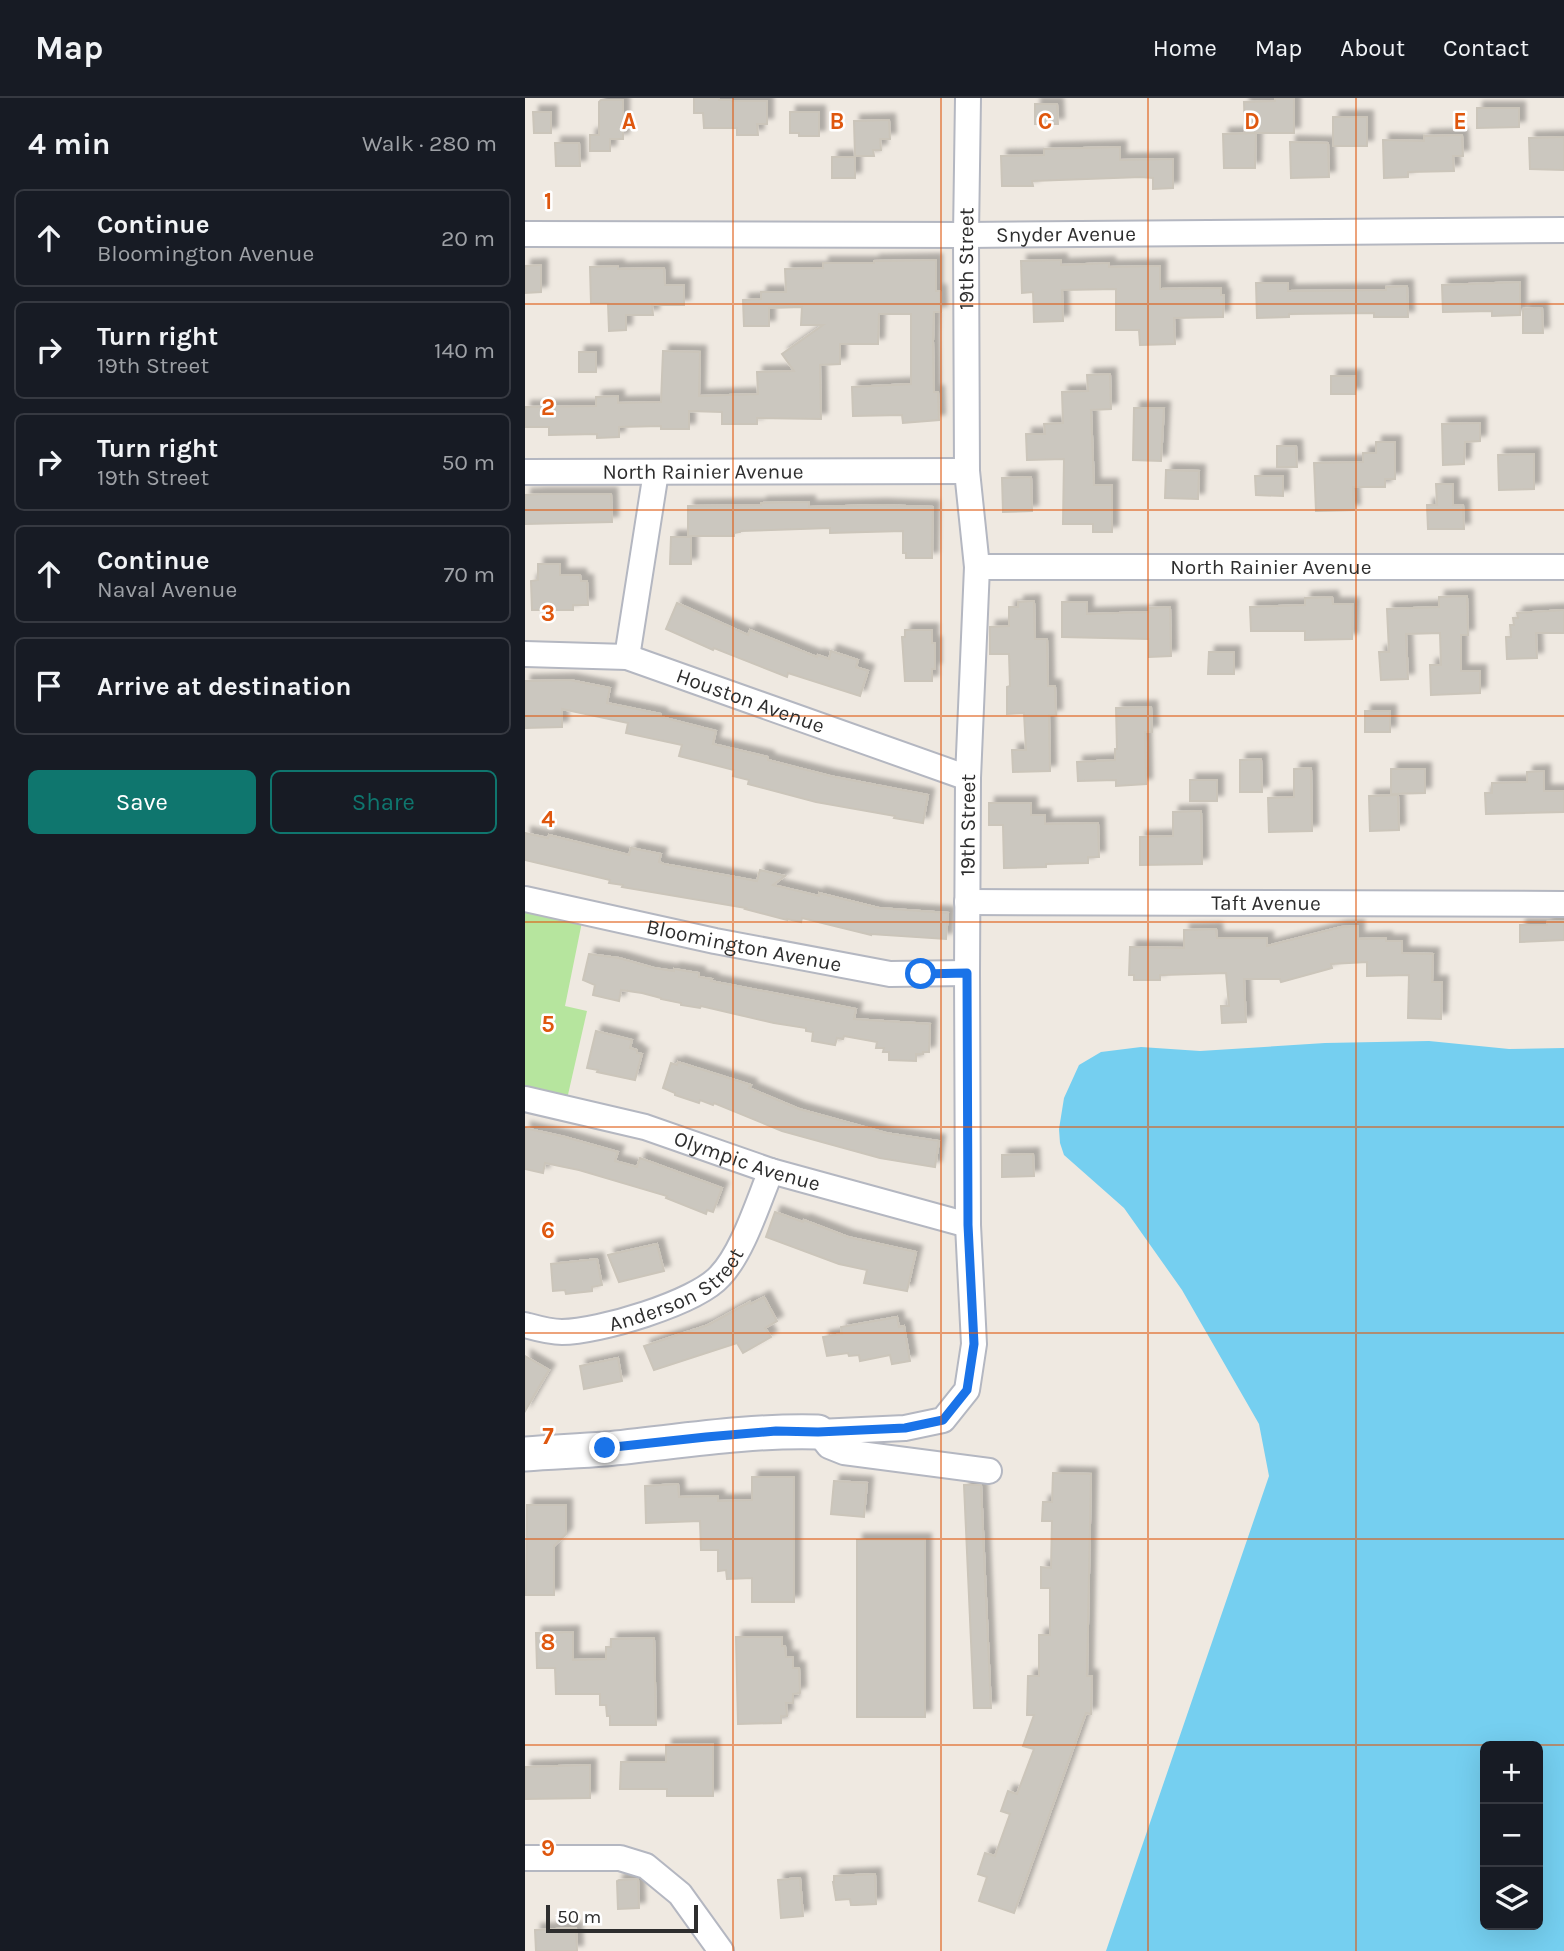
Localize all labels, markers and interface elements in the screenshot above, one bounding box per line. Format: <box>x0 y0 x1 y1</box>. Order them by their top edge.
text: Map <box>35 29 103 67</box>
text: Home <box>1153 34 1217 62</box>
text: Map <box>1255 34 1302 62</box>
text: About <box>1340 34 1405 62</box>
text: Contact <box>1443 34 1529 62</box>
text: A <box>622 108 636 135</box>
text: B <box>830 108 844 135</box>
text: C <box>1038 108 1052 135</box>
text: D <box>1244 108 1260 135</box>
text: E <box>1453 108 1467 135</box>
text: 4 min <box>28 126 110 162</box>
text: Walk · 280 m <box>362 130 497 157</box>
text: 1 <box>544 188 552 215</box>
street label: 19th Street <box>954 207 978 310</box>
text: Continue <box>97 209 209 240</box>
icon: ahead <box>30 219 68 257</box>
street label: Snyder Avenue <box>996 222 1136 247</box>
text: 20 m <box>441 225 495 252</box>
text: Bloomington Avenue <box>97 240 314 267</box>
text: Turn right <box>97 321 218 352</box>
icon: right <box>30 331 68 369</box>
text: 140 m <box>434 337 495 364</box>
text: 19th Street <box>97 352 209 379</box>
text: 2 <box>541 394 555 421</box>
text: Turn right <box>97 433 218 464</box>
icon: right <box>30 443 68 481</box>
text: 50 m <box>441 449 495 476</box>
street label: North Rainier Avenue <box>602 459 804 484</box>
text: 19th Street <box>97 464 209 491</box>
text: Continue <box>97 545 209 576</box>
icon: ahead <box>30 555 68 593</box>
street label: North Rainier Avenue <box>1170 555 1372 579</box>
text: 70 m <box>444 561 495 588</box>
text: Naval Avenue <box>97 576 237 603</box>
text: 3 <box>541 600 555 627</box>
street label: Houston Avenue <box>673 663 828 738</box>
icon: arrive <box>30 667 68 705</box>
text: Arrive at destination <box>97 671 351 702</box>
button: Save <box>28 770 256 834</box>
button: Share <box>270 770 497 834</box>
street label: 19th Street <box>955 773 980 876</box>
text: 4 <box>541 806 555 833</box>
street label: Taft Avenue <box>1211 891 1321 915</box>
street label: Bloomington Avenue <box>644 914 844 977</box>
route start <box>905 958 936 989</box>
text: 5 <box>541 1011 555 1038</box>
street label: Olympic Avenue <box>671 1126 823 1196</box>
text: 6 <box>541 1217 555 1244</box>
street label: Anderson Street <box>607 1244 749 1336</box>
text: 7 <box>542 1423 554 1450</box>
route end <box>589 1432 620 1463</box>
text: 8 <box>541 1629 555 1656</box>
map controls <box>1480 1741 1543 1930</box>
button: + <box>1480 1741 1543 1804</box>
button: − <box>1480 1804 1543 1867</box>
text: 9 <box>541 1835 555 1862</box>
button: layers <box>1480 1867 1543 1930</box>
scale bar <box>546 1902 698 1934</box>
text: 50 m <box>557 1906 601 1928</box>

